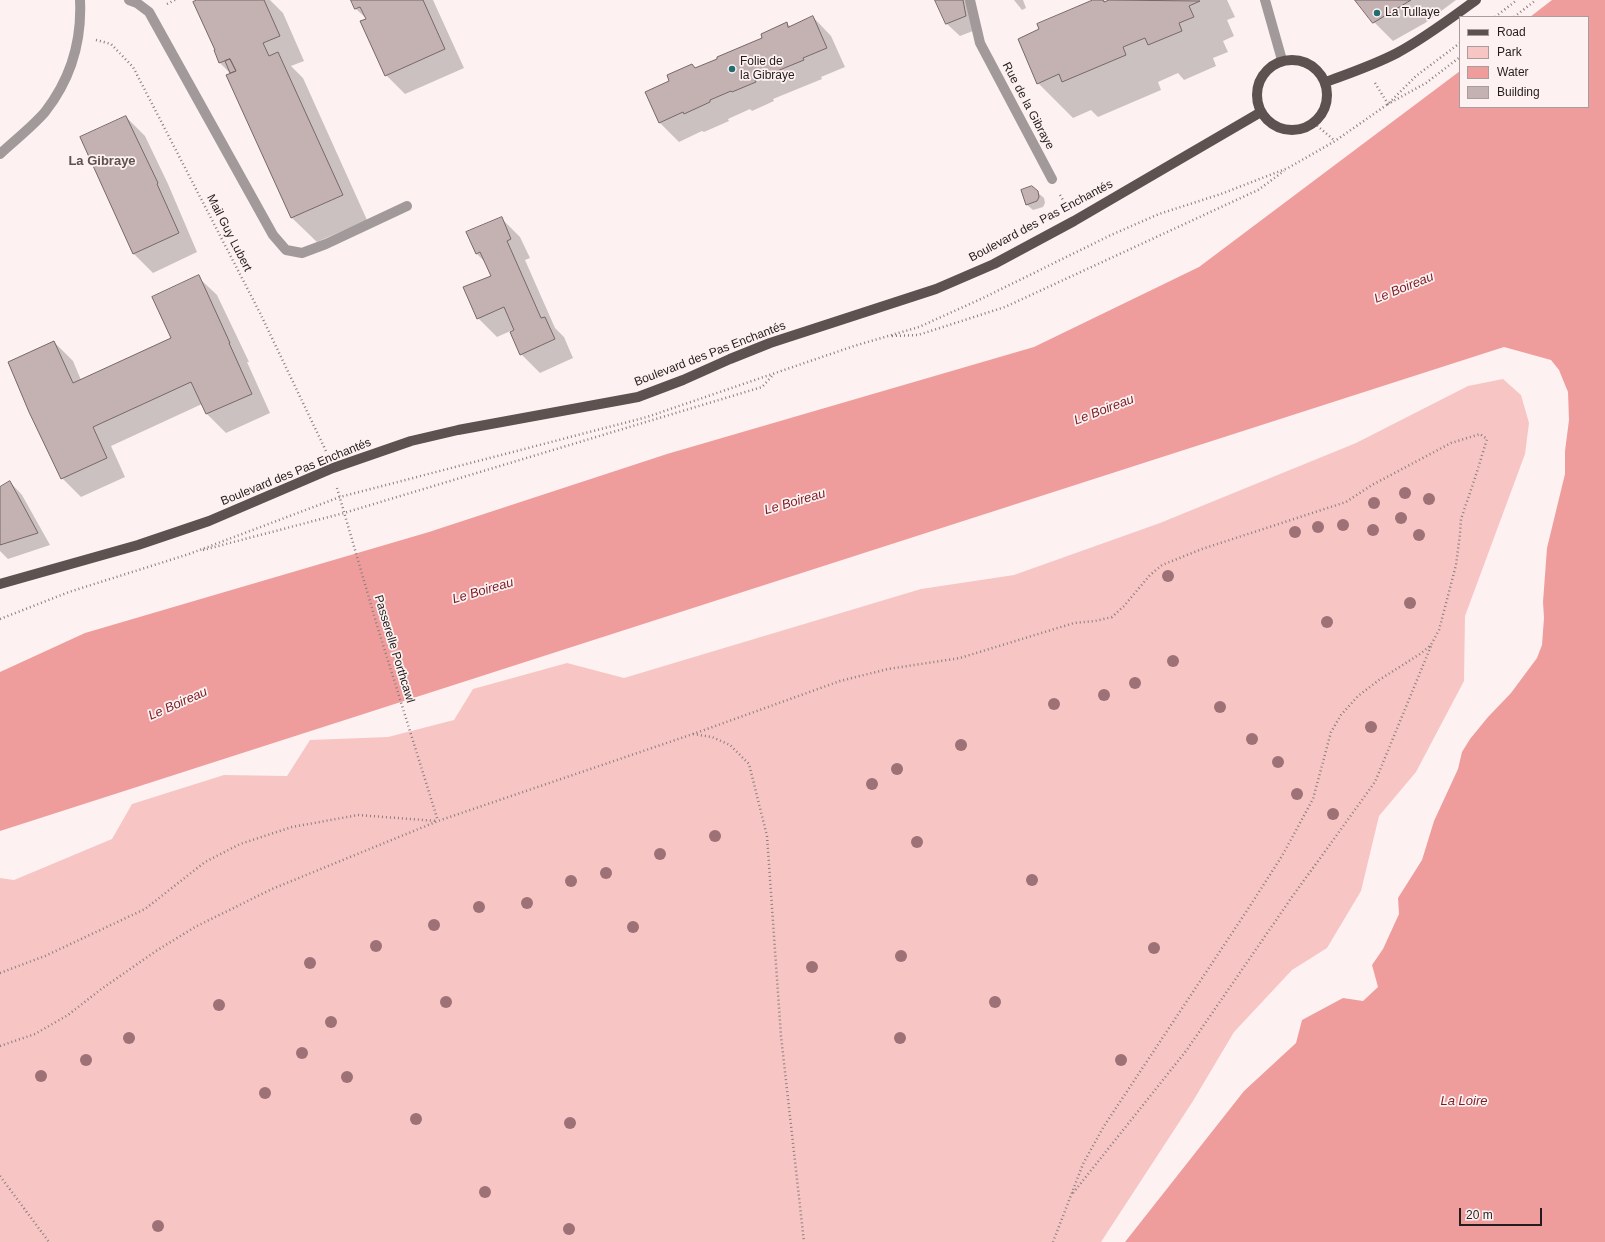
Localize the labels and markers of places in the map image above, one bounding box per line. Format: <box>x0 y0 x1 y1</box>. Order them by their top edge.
place label: La Tullaye <box>1385 6 1440 20</box>
marker: La Tullaye <box>1372 8 1382 18</box>
place label: Folie de la Gibraye <box>740 55 795 83</box>
marker: Folie de la Gibraye <box>727 64 737 74</box>

